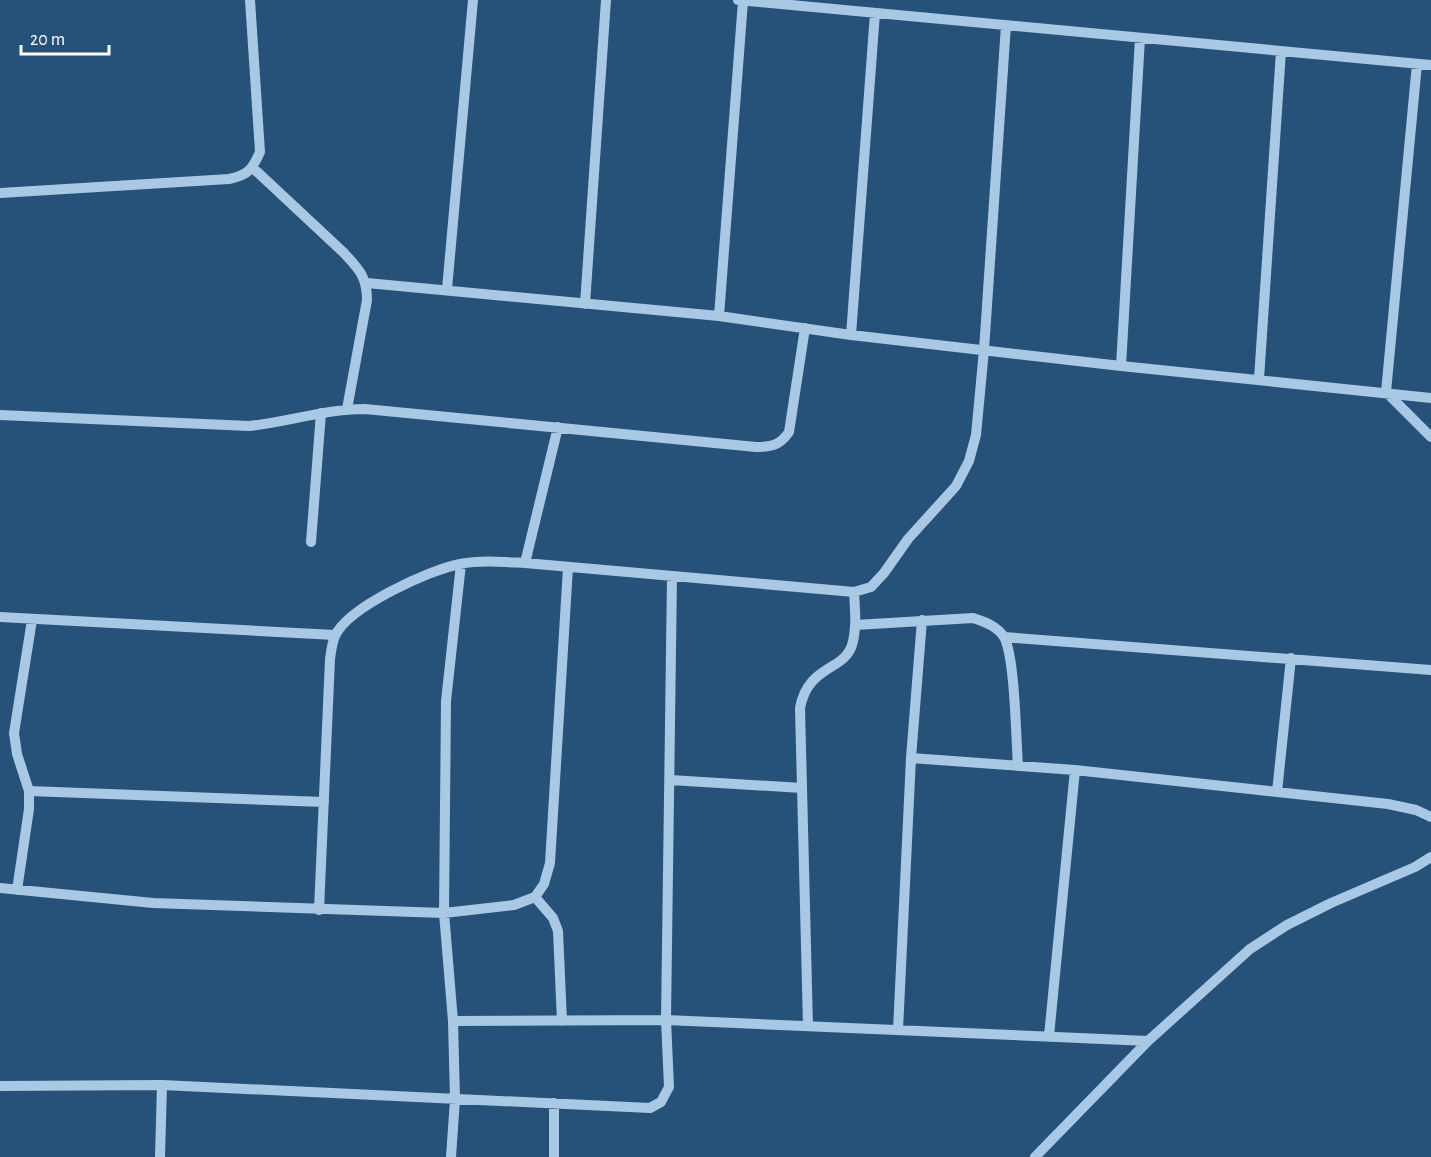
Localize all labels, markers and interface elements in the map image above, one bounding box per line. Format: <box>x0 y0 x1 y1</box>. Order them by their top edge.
scale bar <box>21 18 110 56</box>
text: 20 m <box>30 31 65 49</box>

